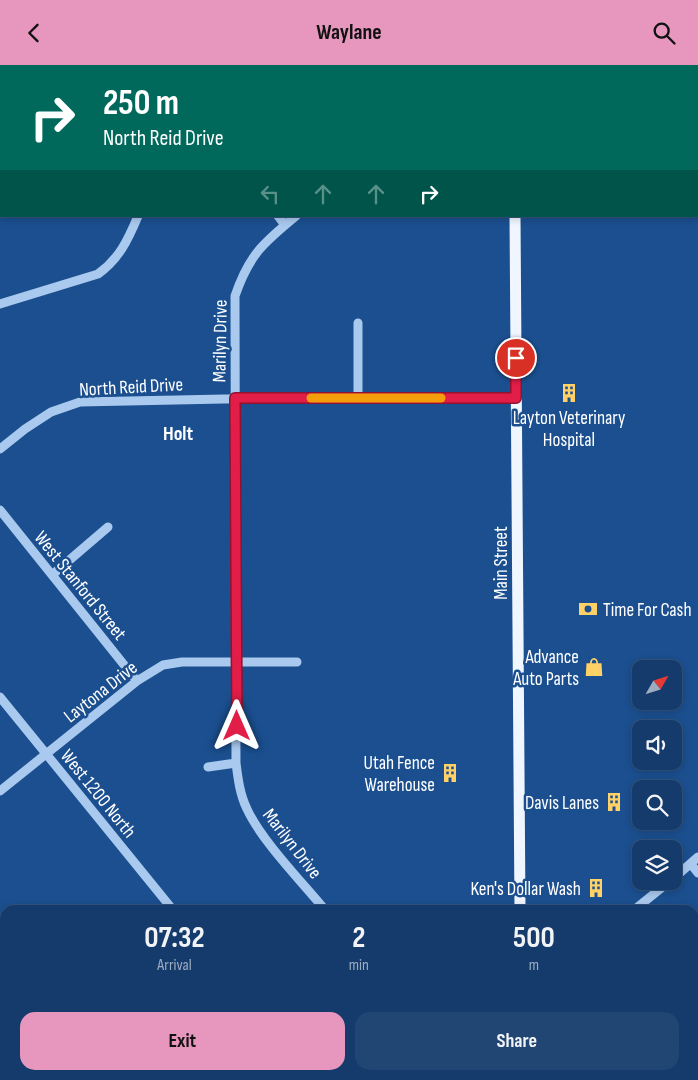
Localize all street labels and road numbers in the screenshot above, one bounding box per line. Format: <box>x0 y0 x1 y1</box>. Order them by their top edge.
street label: Marilyn Drive <box>208 299 233 383</box>
street label: North Reid Drive <box>79 373 184 402</box>
street label: Main Street <box>490 526 513 600</box>
street label: West Stanford Street <box>29 527 131 645</box>
street label: Laytona Drive <box>60 656 142 728</box>
street label: West 1200 North <box>55 745 140 843</box>
street label: Marilyn Drive <box>257 804 326 884</box>

